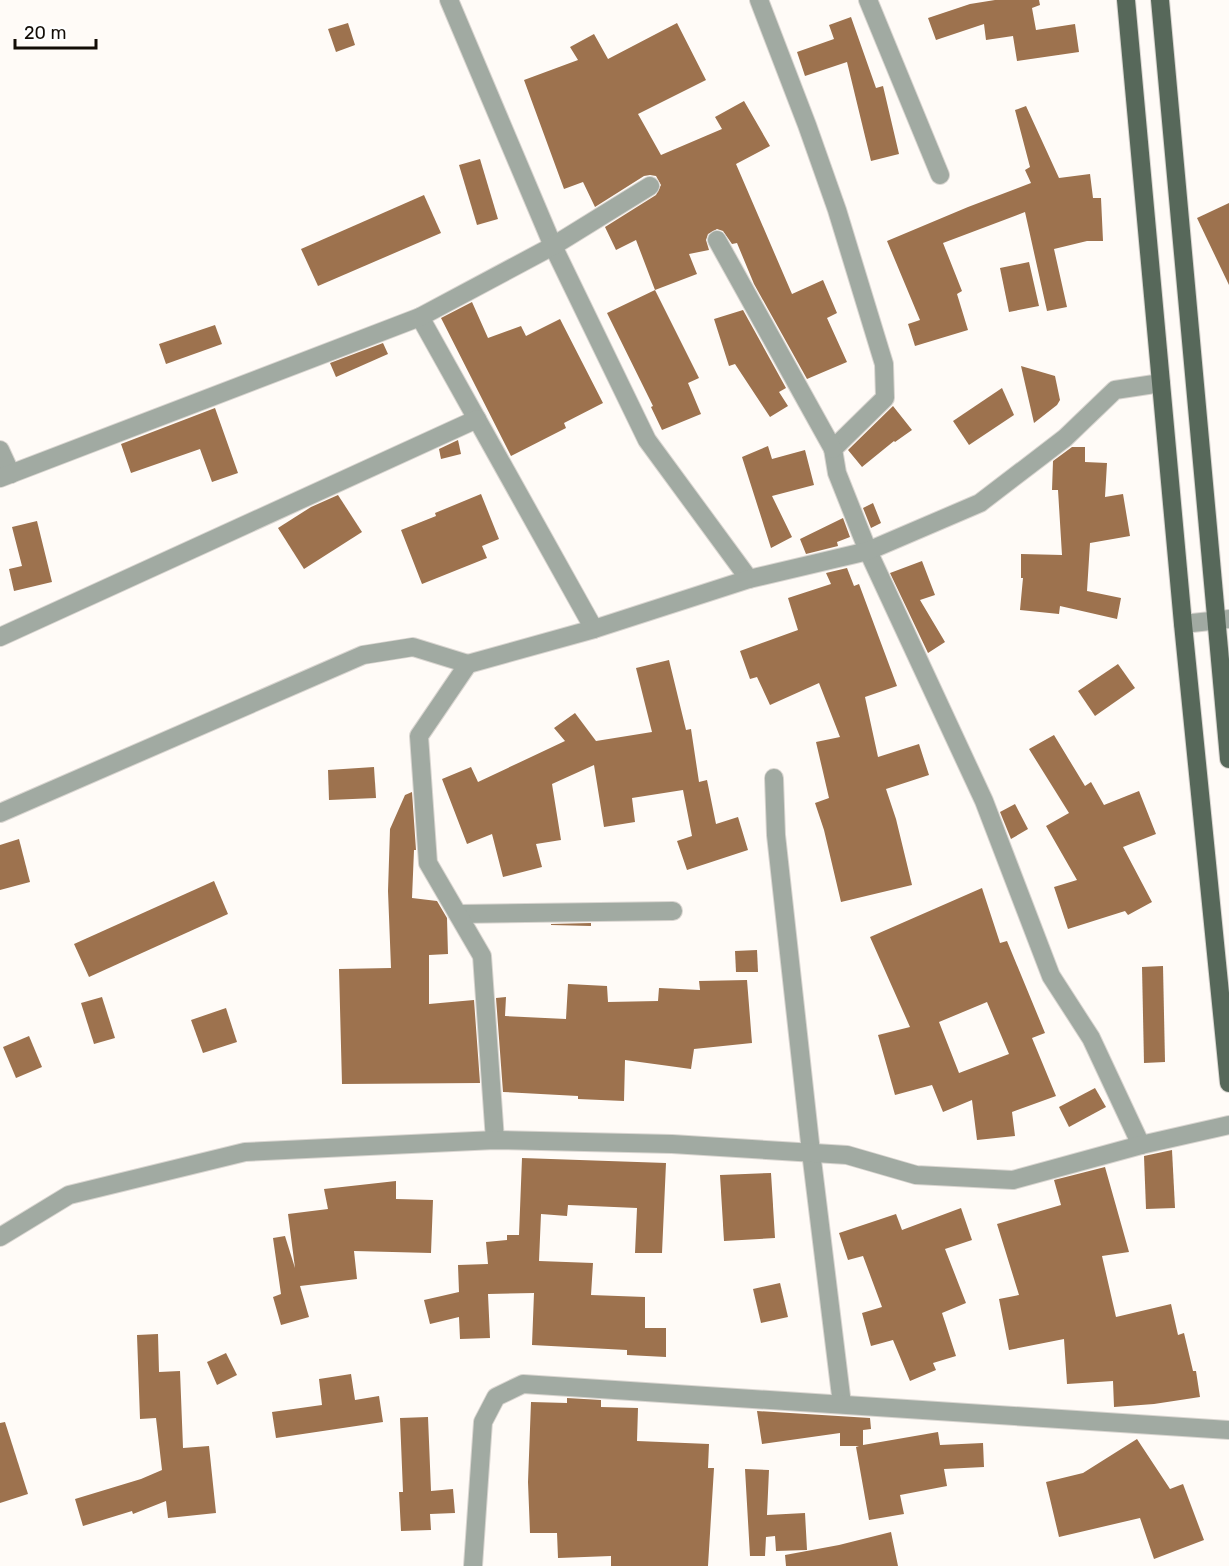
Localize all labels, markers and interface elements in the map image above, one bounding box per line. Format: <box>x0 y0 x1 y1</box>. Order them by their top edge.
scale bar <box>15 12 96 50</box>
text: 20 m <box>24 22 66 44</box>

